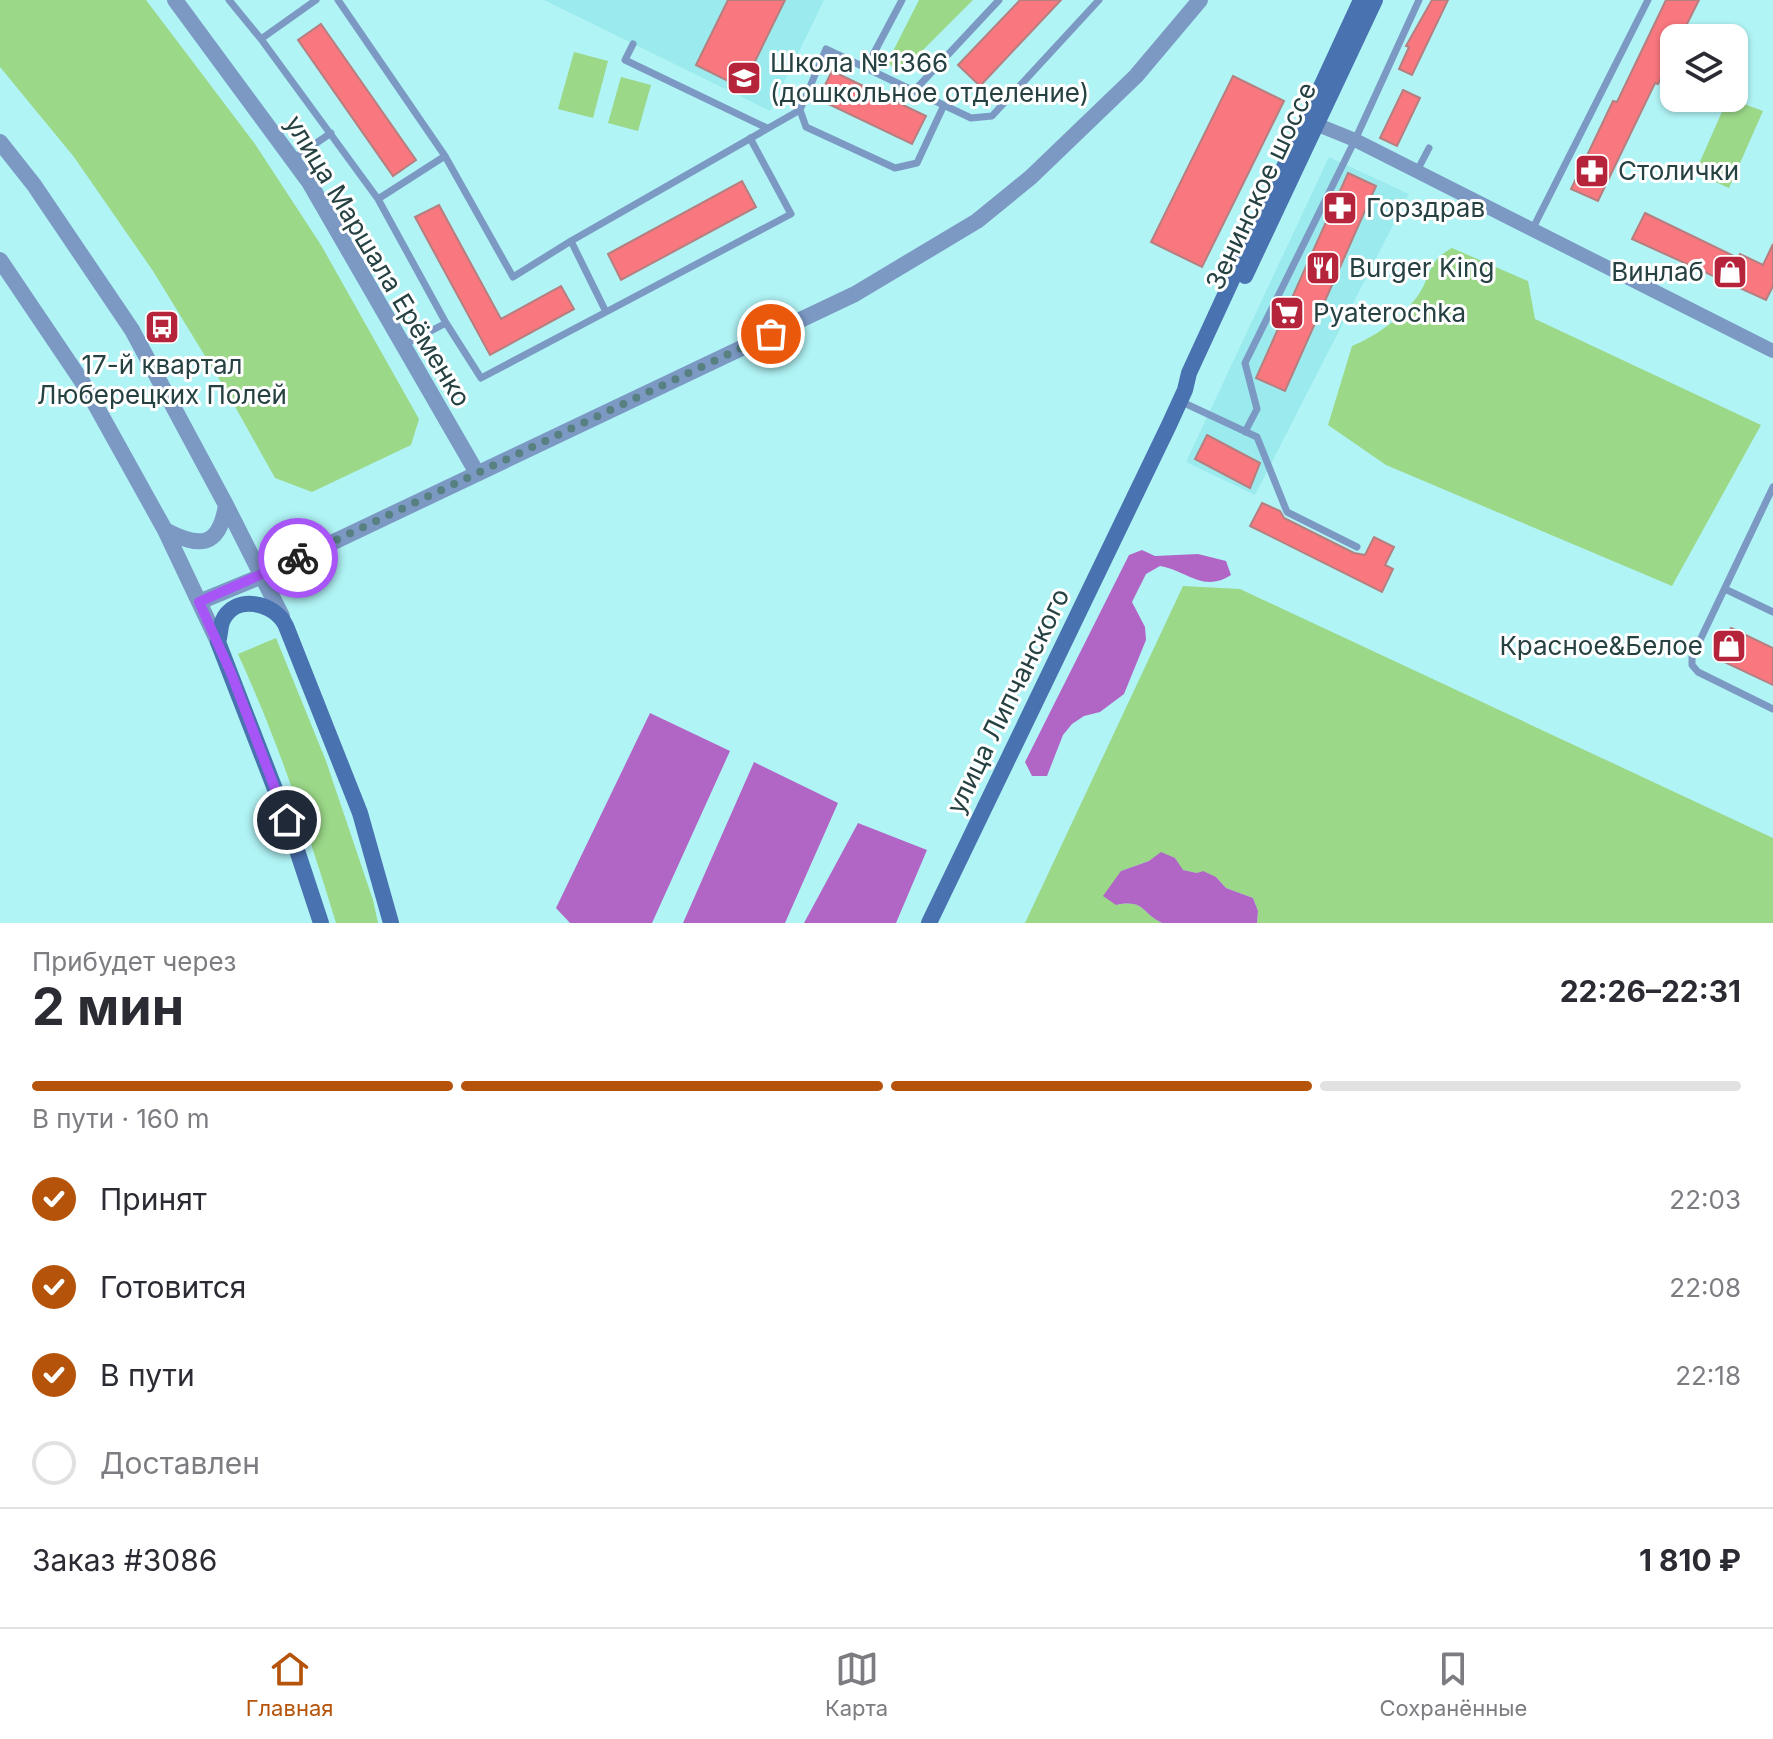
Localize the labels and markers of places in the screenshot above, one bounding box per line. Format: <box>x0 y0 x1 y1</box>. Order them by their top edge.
place label: Школа №1366 (дошкольное отделение) <box>770 47 1089 108</box>
school or university icon: Школа №1366 (дошкольное отделение) <box>725 59 763 97</box>
pharmacy icon: Столички <box>1573 152 1611 190</box>
place label: Столички <box>1618 155 1739 186</box>
pharmacy icon: Горздрав <box>1321 189 1359 227</box>
place label: Горздрав <box>1366 192 1485 223</box>
restaurant icon: Burger King <box>1304 249 1342 287</box>
place label: Burger King <box>1349 252 1494 283</box>
shop icon: Винлаб <box>1711 253 1749 291</box>
place label: Винлаб <box>1611 256 1704 287</box>
supermarket icon: Pyaterochka <box>1268 294 1306 332</box>
place label: Pyaterochka <box>1313 297 1466 328</box>
pin <box>737 300 805 368</box>
bus stop icon: 17-й квартал Люберецких Полей <box>143 308 181 346</box>
place label: 17-й квартал Люберецких Полей <box>37 349 287 410</box>
shop icon: Красное&Белое <box>1710 627 1748 665</box>
place label: Красное&Белое <box>1499 630 1703 661</box>
pin <box>253 786 321 854</box>

